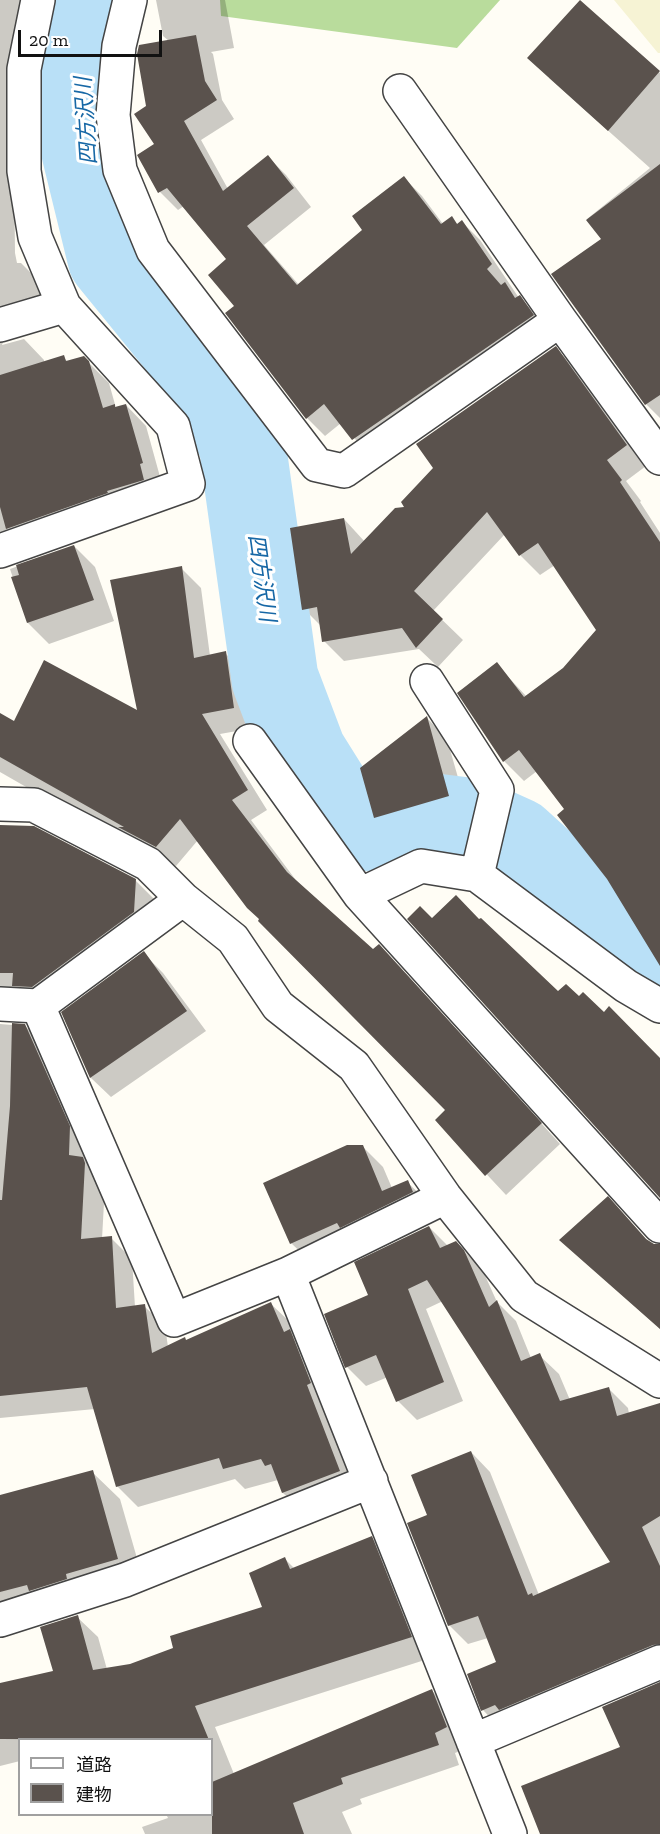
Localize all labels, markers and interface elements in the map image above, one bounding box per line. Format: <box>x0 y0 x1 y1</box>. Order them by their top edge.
scale bar <box>21 18 165 56</box>
text: 20 m <box>29 29 68 51</box>
water label: 四方沢川 <box>71 76 103 166</box>
water label: 四方沢川 <box>242 533 280 623</box>
legend <box>18 1738 213 1816</box>
text: 道路 <box>76 1754 112 1776</box>
text: 建物 <box>76 1784 112 1806</box>

